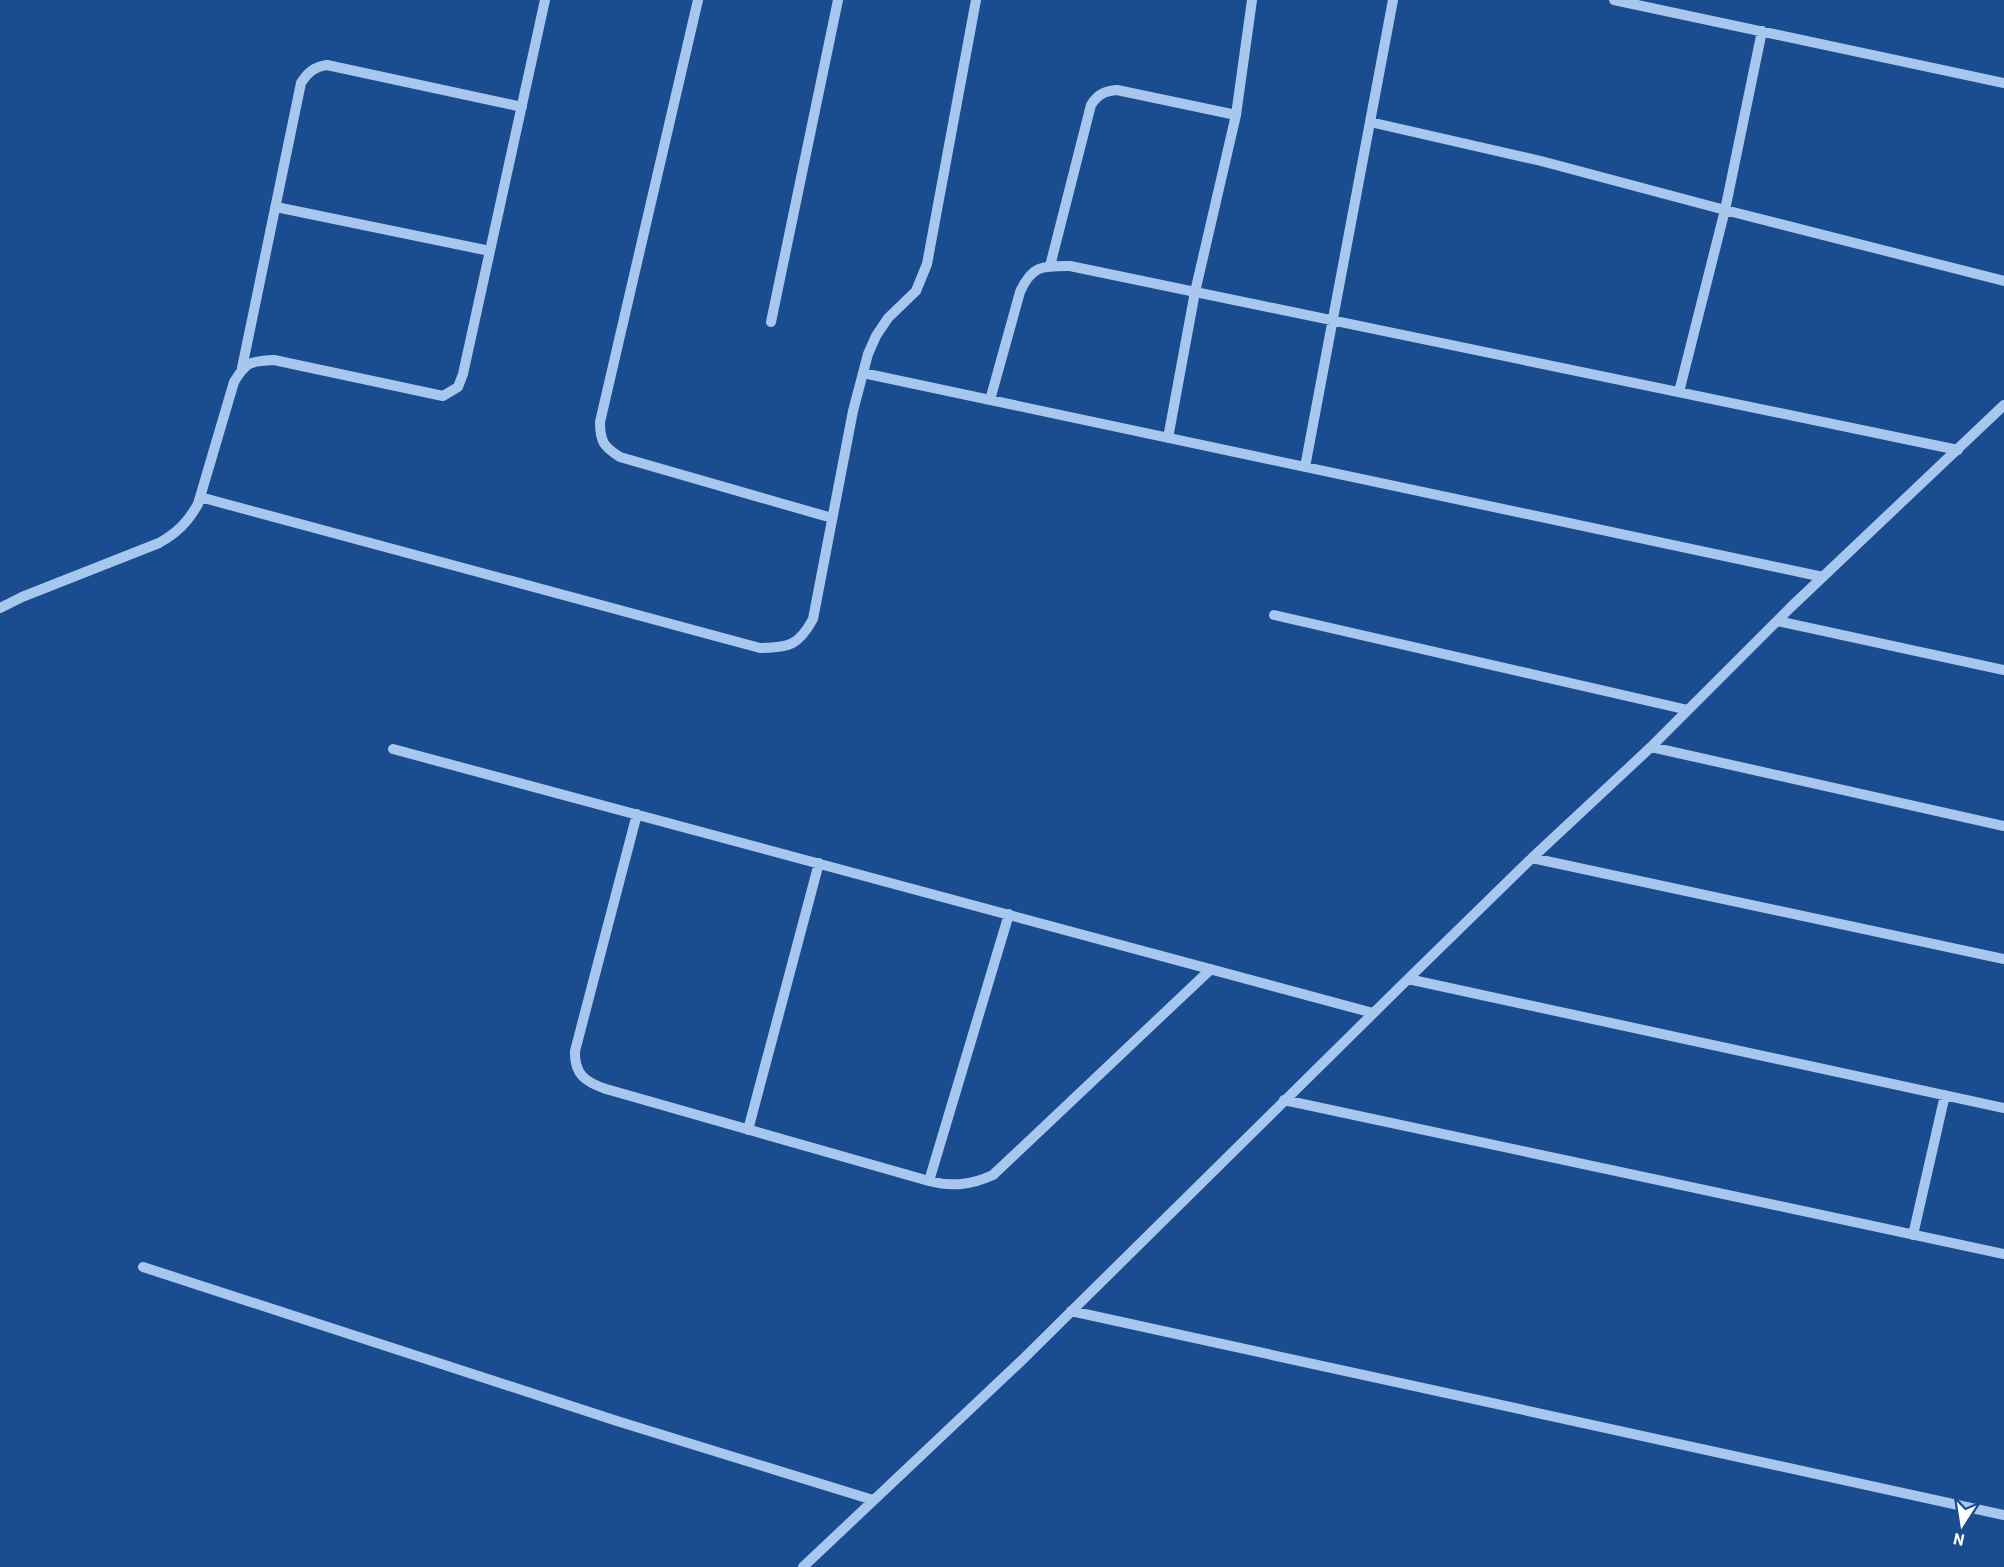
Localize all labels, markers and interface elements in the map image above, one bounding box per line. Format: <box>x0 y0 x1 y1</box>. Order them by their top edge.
north arrow <box>1932 1495 1992 1555</box>
text: N <box>1952 1530 1966 1551</box>

